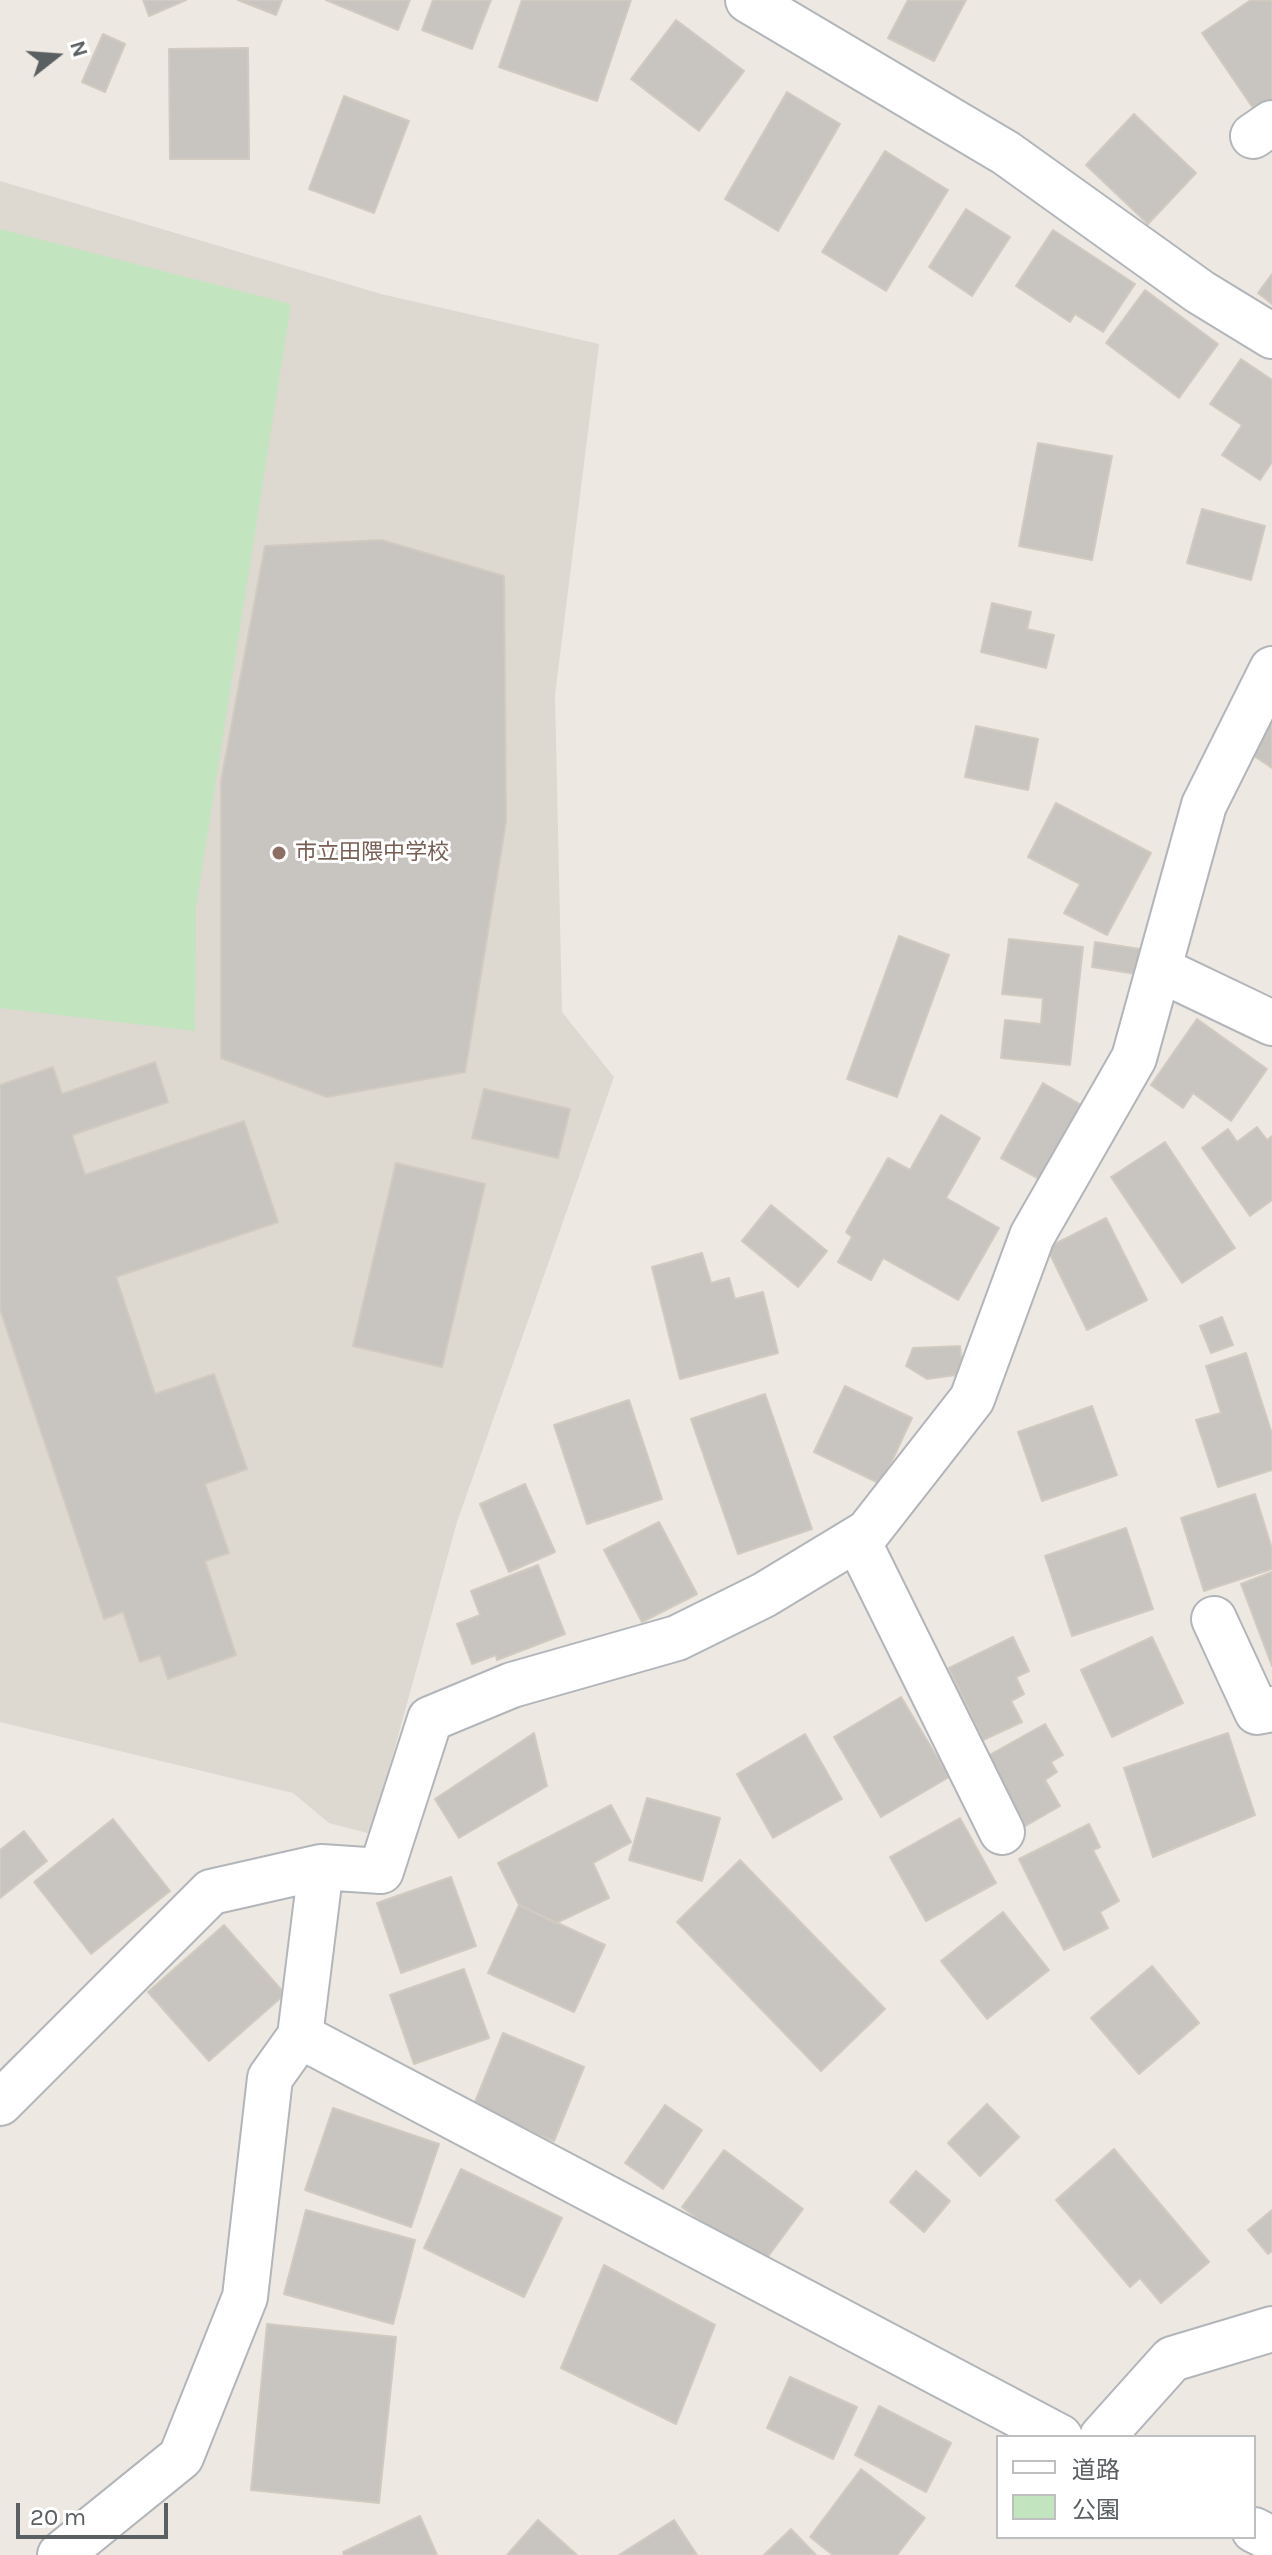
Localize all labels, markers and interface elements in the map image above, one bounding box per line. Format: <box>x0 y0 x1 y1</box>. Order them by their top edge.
north arrow <box>16 16 96 96</box>
text: N <box>64 38 94 60</box>
place label: 市立田隈中学校 <box>295 840 449 866</box>
marker: 市立田隈中学校 <box>270 844 288 862</box>
legend <box>996 2435 1256 2539</box>
text: 道路 <box>1072 2456 1120 2484</box>
scale bar <box>20 2487 172 2537</box>
text: 公園 <box>1072 2496 1120 2524</box>
text: 20 m <box>30 2503 86 2531</box>

